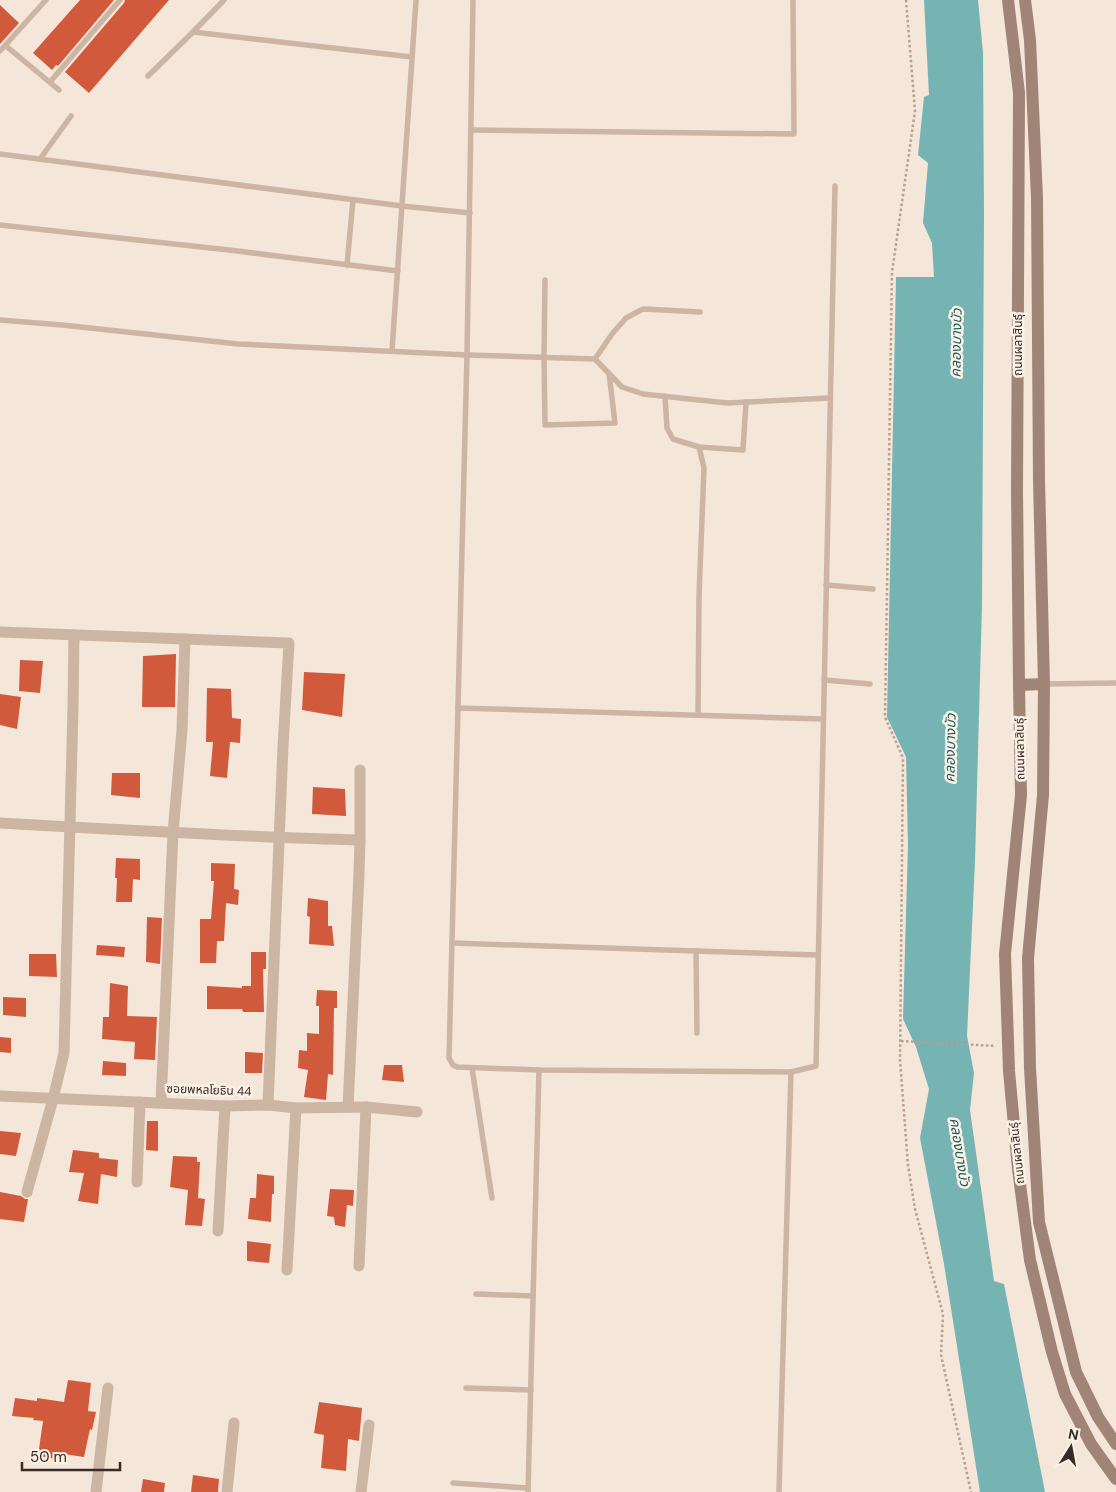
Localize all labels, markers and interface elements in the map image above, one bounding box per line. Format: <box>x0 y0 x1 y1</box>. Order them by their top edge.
water label: คลองบางบัว <box>946 307 966 378</box>
street label: ถนนผลาสินธุ์ <box>1010 314 1026 376</box>
water label: คลองบางบัว <box>940 712 960 783</box>
street label: ถนนผลาสินธุ์ <box>1011 718 1029 780</box>
street label: ซอยพหลโยธิน 44 <box>166 1081 252 1099</box>
water label: คลองบางบัว <box>946 1116 974 1189</box>
street label: ถนนผลาสินธุ์ <box>1006 1121 1028 1185</box>
north arrow <box>1046 1422 1096 1472</box>
text: N <box>1067 1424 1080 1444</box>
scale bar <box>22 1440 120 1472</box>
text: 50 m <box>30 1447 67 1467</box>

